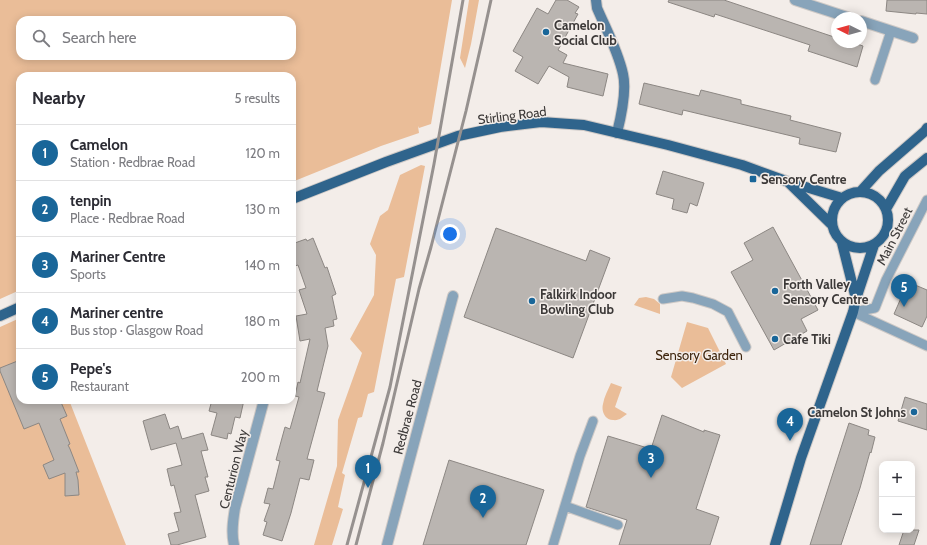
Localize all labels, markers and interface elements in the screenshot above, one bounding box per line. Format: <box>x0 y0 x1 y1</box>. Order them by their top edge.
north arrow <box>831 12 867 48</box>
search box <box>16 16 296 60</box>
place label: Camelon Social Club <box>554 17 617 48</box>
icon: search <box>30 27 52 49</box>
marker: Camelon Social Club <box>541 27 551 37</box>
text: Search here <box>62 29 137 47</box>
text: Nearby <box>32 88 85 108</box>
text: 5 results <box>234 90 280 106</box>
street label: Stirling Road <box>477 103 547 127</box>
text: Camelon <box>70 136 128 154</box>
text: 1 <box>43 145 47 161</box>
text: 120 m <box>246 145 280 161</box>
text: Station · Redbrae Road <box>70 154 195 170</box>
place label: Sensory Centre <box>761 171 847 187</box>
marker: Sensory Centre <box>748 174 758 184</box>
text: tenpin <box>70 192 112 210</box>
text: 2 <box>42 201 48 217</box>
text: 130 m <box>245 201 280 217</box>
street label: Main Street <box>873 204 916 268</box>
text: Place · Redbrae Road <box>70 210 185 226</box>
your location <box>440 224 460 244</box>
text: Mariner Centre <box>70 248 165 266</box>
text: 3 <box>41 257 49 273</box>
text: 140 m <box>245 257 280 273</box>
text: Sports <box>70 266 106 282</box>
pin: 5 <box>891 274 917 307</box>
place label: Forth Valley Sensory Centre <box>783 276 869 307</box>
place label: Falkirk Indoor Bowling Club <box>540 286 617 317</box>
marker: Forth Valley Sensory Centre <box>770 286 780 296</box>
marker: Falkirk Indoor Bowling Club <box>527 296 537 306</box>
text: Mariner centre <box>70 304 163 322</box>
text: 4 <box>41 313 49 329</box>
text: 180 m <box>244 313 280 329</box>
text: Bus stop · Glasgow Road <box>70 322 203 338</box>
place label: Cafe Tiki <box>783 331 831 347</box>
marker: Cafe Tiki <box>770 334 780 344</box>
park label: Sensory Garden <box>655 347 743 363</box>
text: Pepe's <box>70 360 112 378</box>
text: 5 <box>42 369 48 385</box>
text: 200 m <box>241 369 280 385</box>
text: Restaurant <box>70 378 129 394</box>
street label: Redbrae Road <box>389 378 425 456</box>
place label: Camelon St Johns <box>807 404 906 420</box>
marker: Camelon St Johns <box>909 407 919 417</box>
pin: 4 <box>777 408 803 441</box>
street label: Centurion Way <box>215 427 251 510</box>
pin: 3 <box>638 445 664 478</box>
pin: 1 <box>355 455 381 488</box>
map controls <box>879 461 915 533</box>
button: + <box>879 461 915 497</box>
pin: 2 <box>470 485 496 518</box>
button: − <box>879 497 915 533</box>

